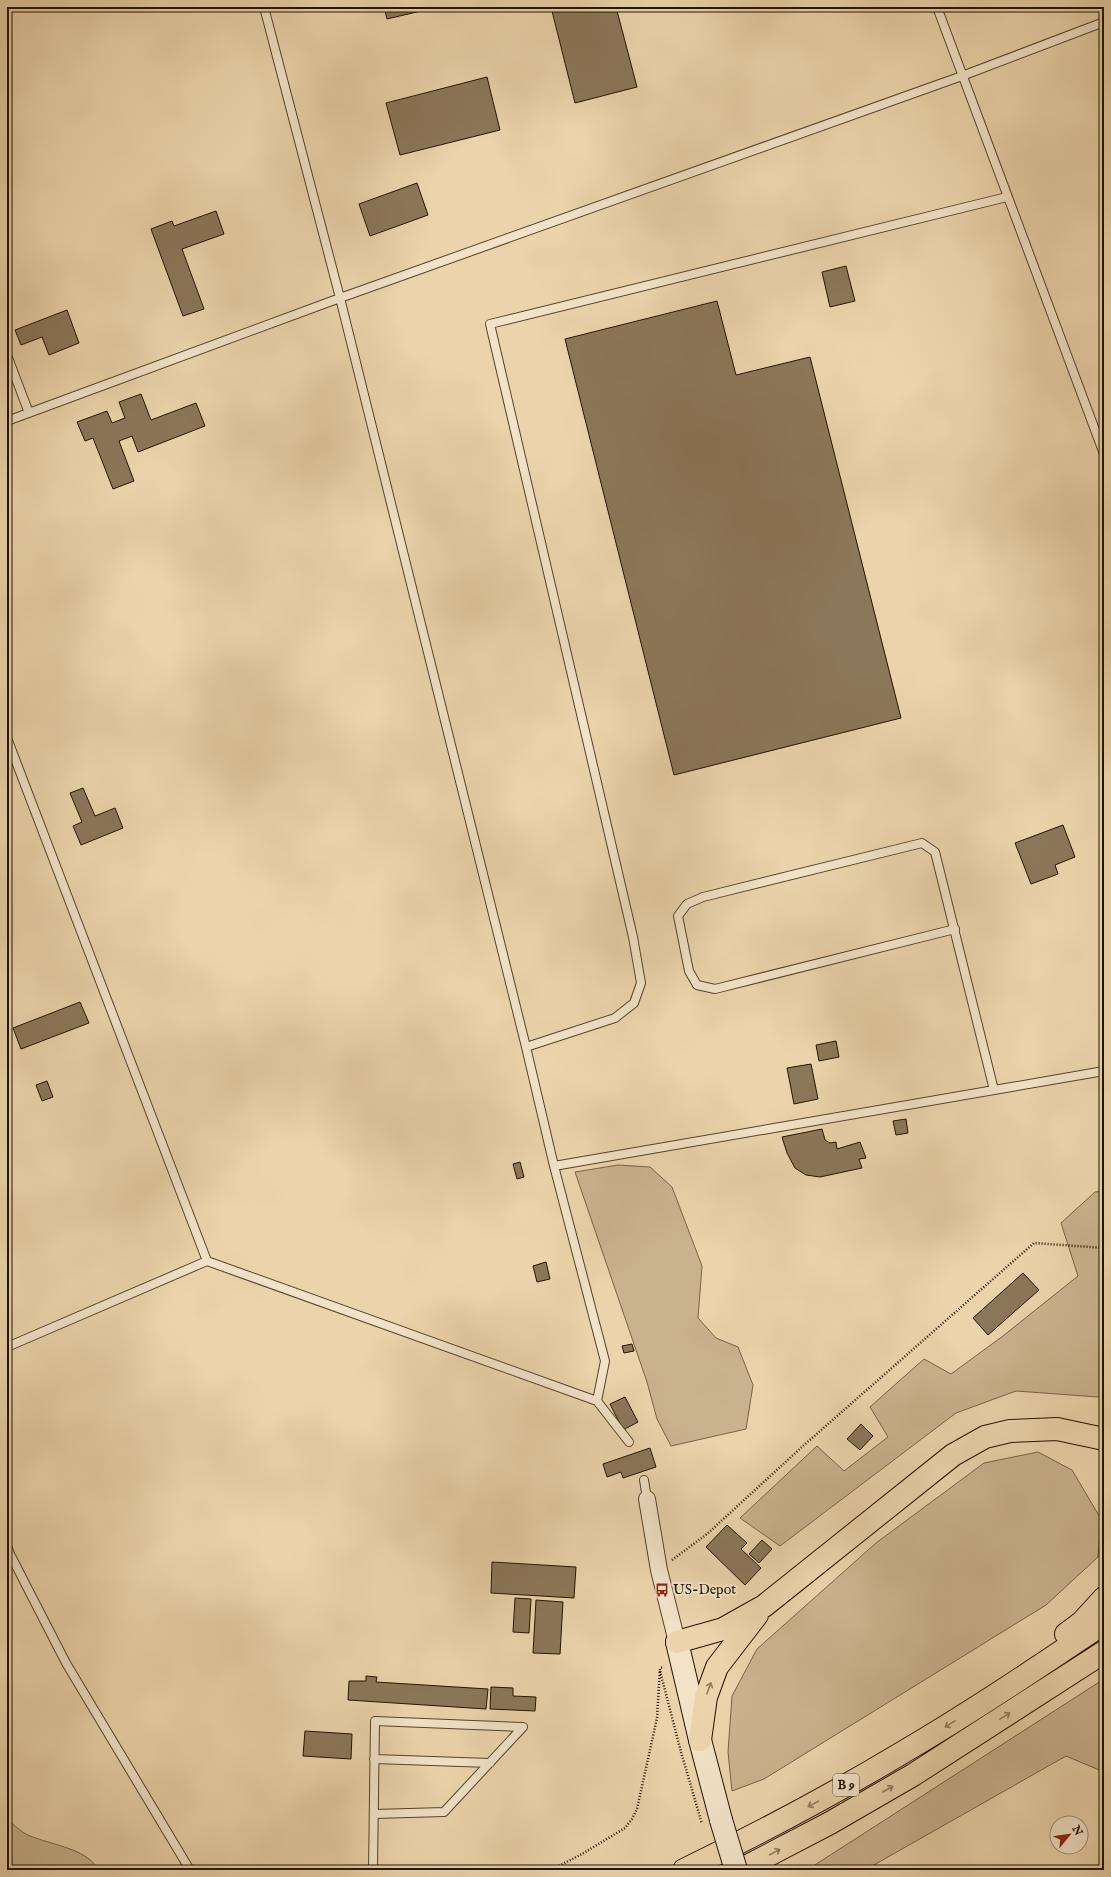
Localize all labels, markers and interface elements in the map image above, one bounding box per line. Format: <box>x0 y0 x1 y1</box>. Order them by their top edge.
place label: US-Depot <box>673 1581 736 1599</box>
bus stop icon: US-Depot <box>654 1582 670 1598</box>
one-way arrow <box>706 1683 714 1695</box>
one-way arrow <box>999 1712 1010 1720</box>
one-way arrow <box>945 1720 956 1728</box>
road number: B 9 <box>833 1774 859 1796</box>
one-way arrow <box>882 1784 894 1792</box>
one-way arrow <box>808 1801 820 1808</box>
north arrow <box>1049 1815 1089 1855</box>
text: N <box>1068 1822 1086 1839</box>
one-way arrow <box>769 1848 781 1856</box>

